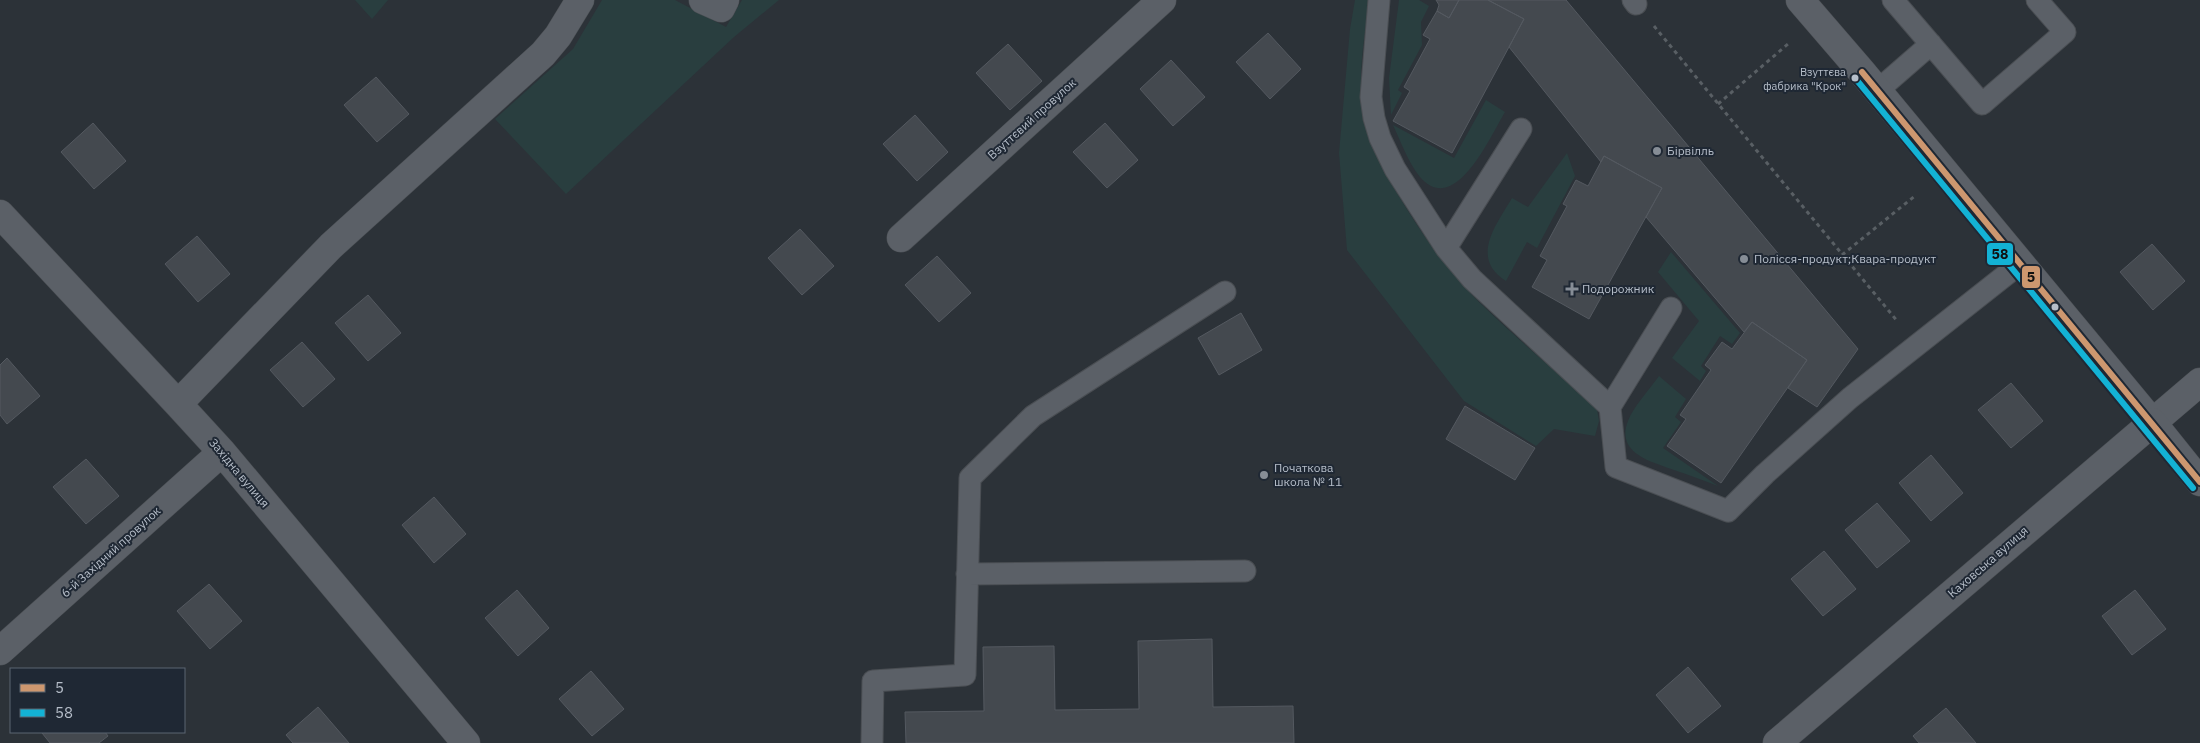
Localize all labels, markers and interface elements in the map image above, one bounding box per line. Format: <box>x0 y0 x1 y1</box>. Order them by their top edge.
place label: Взуттєва фабрика "Крок" <box>1763 65 1846 93</box>
marker: Взуттєва фабрика "Крок" <box>1850 73 1860 83</box>
street label: Взуттєвий провулок <box>984 75 1079 162</box>
place label: Бірвілль <box>1667 143 1714 158</box>
marker: Бірвілль <box>1651 145 1663 157</box>
line badge: 58 <box>1986 242 2014 266</box>
text: 58 <box>1992 245 2008 263</box>
place label: Полісся-продукт;Квара-продукт <box>1754 251 1937 266</box>
marker: Полісся-продукт;Квара-продукт <box>1738 253 1750 265</box>
line badge: 5 <box>2021 265 2041 289</box>
text: 5 <box>2027 268 2035 286</box>
place label: Подорожник <box>1582 281 1655 296</box>
marker: Подорожник <box>1566 283 1578 295</box>
unlabelled marker <box>2050 302 2060 312</box>
street label: Західна вулиця <box>206 435 273 510</box>
place label: Початкова школа № 11 <box>1274 460 1342 489</box>
marker: Початкова школа № 11 <box>1258 469 1270 481</box>
street label: 6-й Західний провулок <box>58 503 164 600</box>
street label: Каховська вулиця <box>1944 523 2031 601</box>
legend <box>10 668 185 733</box>
text: 5 <box>55 678 64 697</box>
text: 58 <box>55 703 73 722</box>

